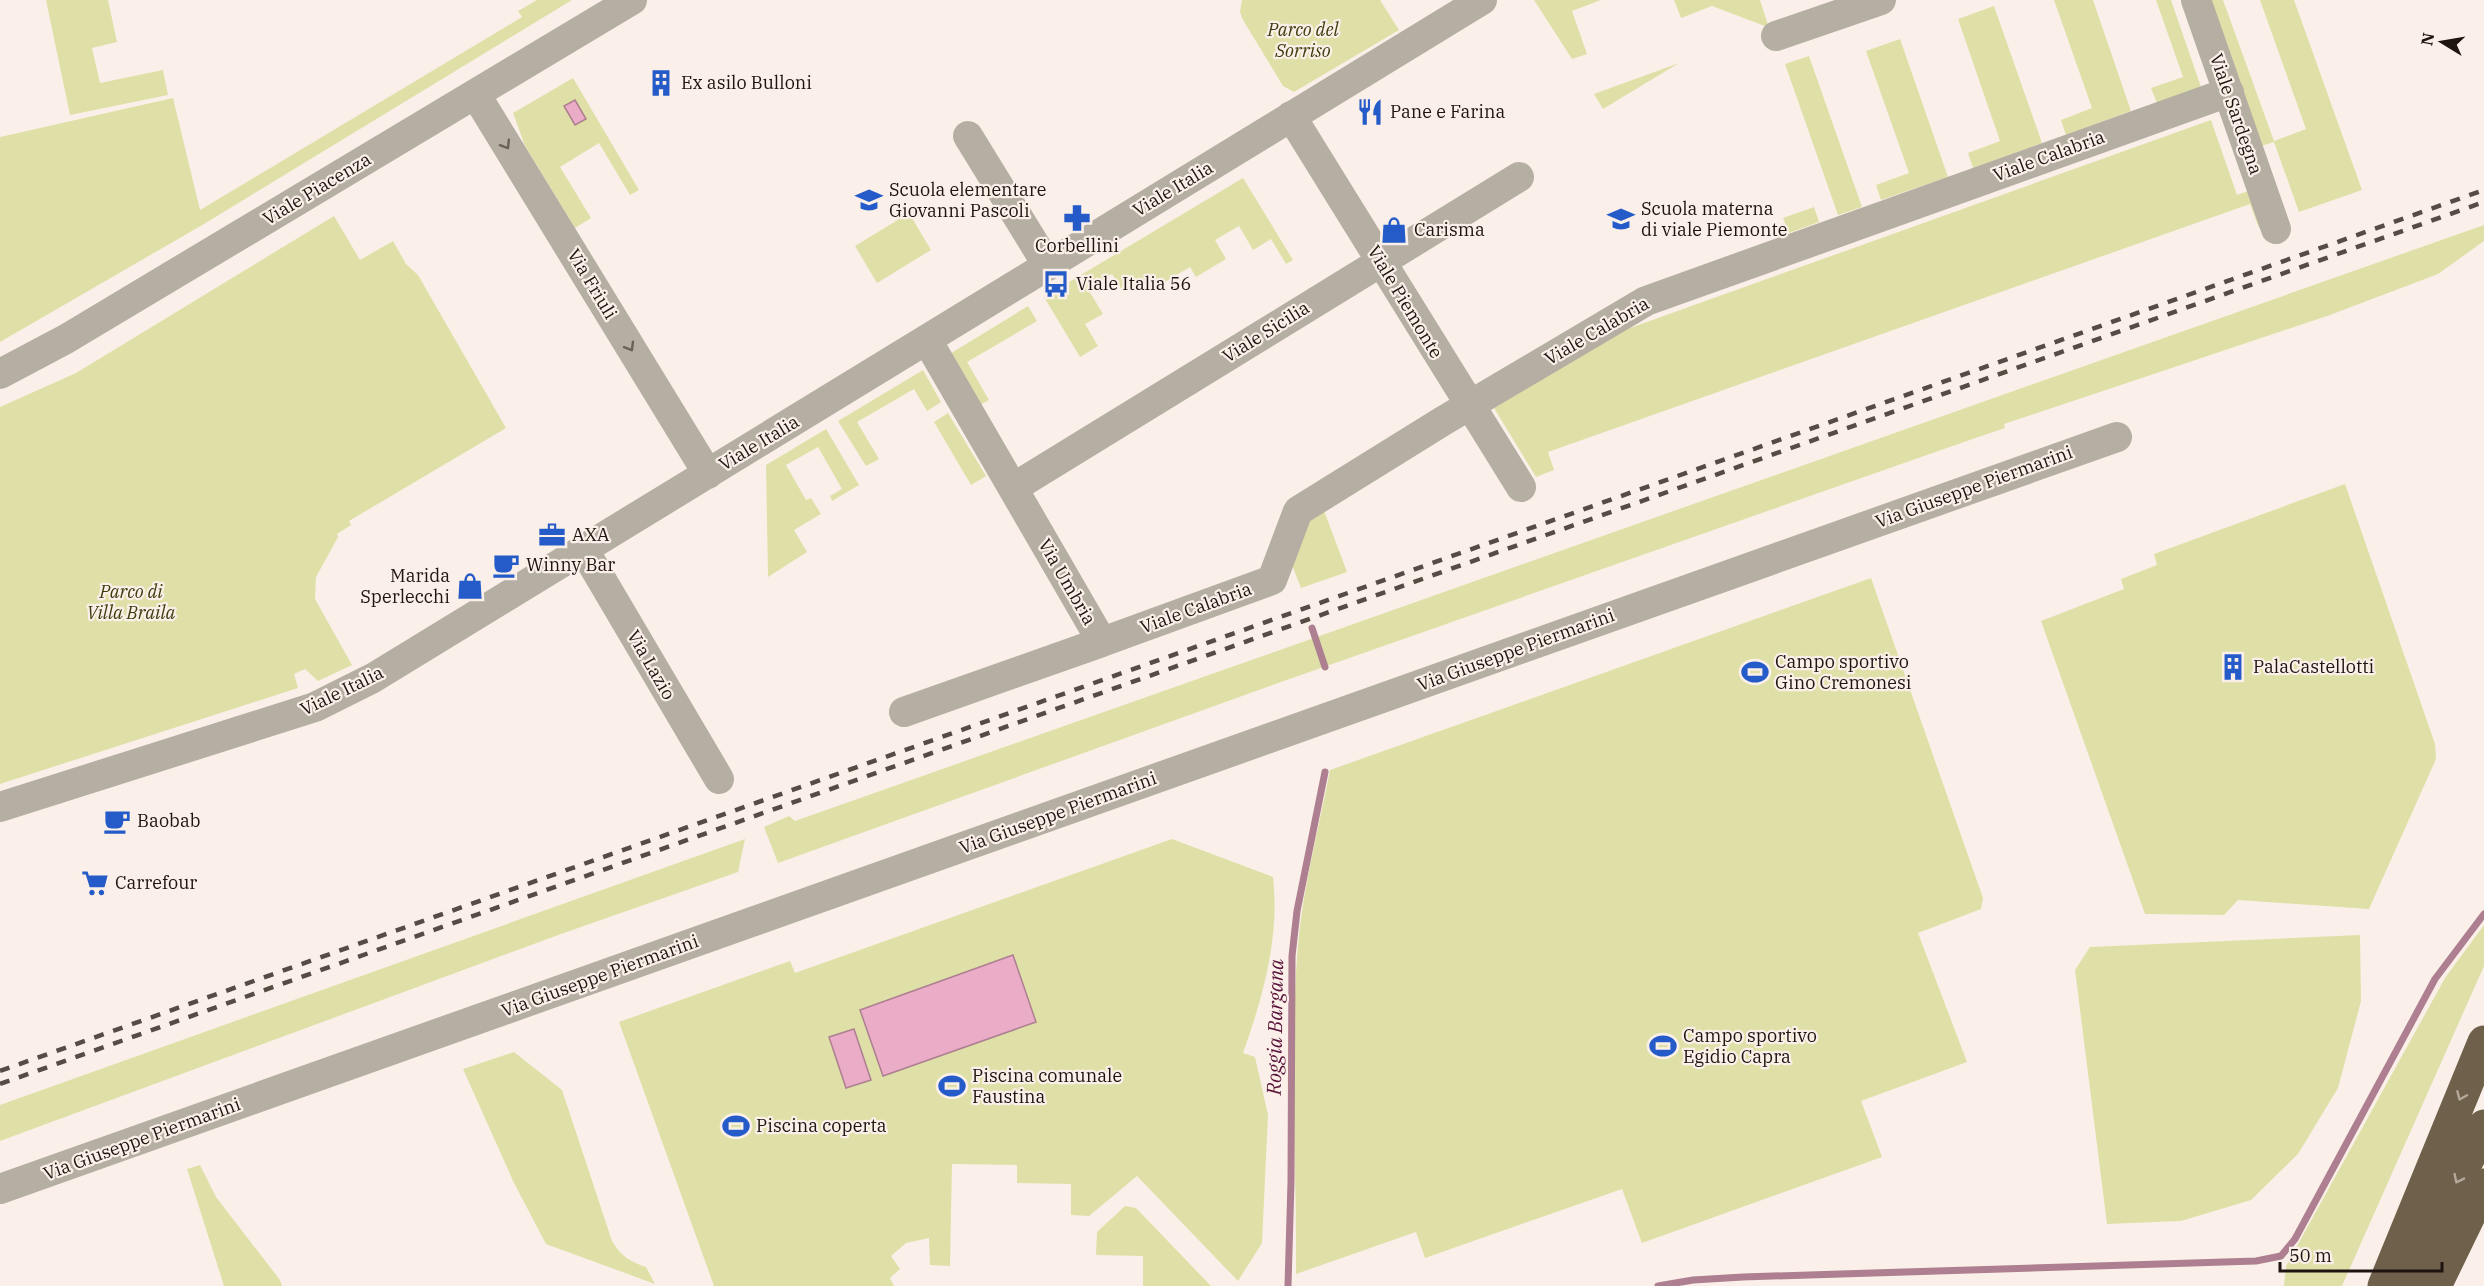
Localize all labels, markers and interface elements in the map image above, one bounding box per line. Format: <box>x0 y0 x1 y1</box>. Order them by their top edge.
north arrow <box>2412 12 2472 72</box>
park label: Parco del Sorriso <box>1267 18 1339 62</box>
text: N <box>2416 31 2438 47</box>
street label: Viale Sardegna <box>2205 50 2268 178</box>
building icon: Ex asilo Bulloni <box>646 68 676 98</box>
place label: Ex asilo Bulloni <box>681 71 812 94</box>
restaurant icon: Pane e Farina <box>1355 97 1385 127</box>
place label: Pane e Farina <box>1390 100 1505 123</box>
street label: Viale Calabria <box>1990 125 2108 186</box>
one-way arrow <box>499 139 511 149</box>
street label: Viale Piacenza <box>258 147 375 230</box>
street label: Viale Italia <box>1128 156 1217 222</box>
place label: Scuola elementare Giovanni Pascoli <box>889 178 1046 222</box>
school or university icon: Scuola elementare Giovanni Pascoli <box>854 185 884 215</box>
place label: Scuola materna di viale Piemonte <box>1641 197 1788 241</box>
pharmacy icon: Corbellini <box>1062 203 1092 233</box>
school or university icon: Scuola materna di viale Piemonte <box>1606 204 1636 234</box>
shop icon: Carisma <box>1379 215 1409 245</box>
place label: Carisma <box>1414 218 1485 241</box>
place label: Corbellini <box>1035 234 1119 257</box>
street label: Viale Piemonte <box>1363 241 1448 362</box>
street label: Via Friuli <box>562 244 623 323</box>
bus stop icon: Viale Italia 56 <box>1041 269 1071 299</box>
place label: Viale Italia 56 <box>1076 272 1191 295</box>
street label: Viale Calabria <box>1540 291 1653 370</box>
street label: Viale Sicilia <box>1218 296 1314 367</box>
one-way arrow <box>623 341 635 351</box>
street label: Viale Italia <box>714 410 803 476</box>
street label: Via Giuseppe Piermarini <box>1872 440 2076 533</box>
office icon: AXA <box>537 520 567 550</box>
place label: AXA <box>572 523 610 546</box>
street label: Via Umbria <box>1034 534 1101 629</box>
cafe icon: Winny Bar <box>491 550 521 580</box>
place label: Winny Bar <box>526 553 615 576</box>
place label: Marida Sperlecchi <box>360 564 450 608</box>
shop icon: Marida Sperlecchi <box>455 571 485 601</box>
street label: Viale Calabria <box>1137 577 1255 638</box>
park label: Parco di Villa Braila <box>87 580 175 624</box>
street label: Via Giuseppe Piermarini <box>1414 603 1618 696</box>
street label: Via Lazio <box>622 626 681 704</box>
place label: Campo sportivo Gino Cremonesi <box>1775 650 1912 694</box>
building icon: PalaCastellotti <box>2218 652 2248 682</box>
place label: PalaCastellotti <box>2253 655 2375 678</box>
sports icon: Campo sportivo Gino Cremonesi <box>1740 657 1770 687</box>
street label: Viale Italia <box>296 660 387 721</box>
street label: Via Giuseppe Piermarini <box>956 766 1160 859</box>
cafe icon: Baobab <box>102 806 132 836</box>
place label: Baobab <box>137 809 200 832</box>
supermarket icon: Carrefour <box>80 868 110 898</box>
place label: Carrefour <box>115 871 197 894</box>
street label: Via Giuseppe Piermarini <box>498 929 702 1022</box>
water label: Roggia Bargana <box>1260 959 1289 1096</box>
place label: Campo sportivo Egidio Capra <box>1683 1024 1817 1068</box>
sports icon: Campo sportivo Egidio Capra <box>1648 1031 1678 1061</box>
place label: Piscina comunale Faustina <box>972 1064 1122 1108</box>
sports icon: Piscina comunale Faustina <box>937 1071 967 1101</box>
one-way arrow <box>2456 1090 2468 1101</box>
street label: Via Giuseppe Piermarini <box>40 1092 244 1185</box>
sports icon: Piscina coperta <box>721 1111 751 1141</box>
place label: Piscina coperta <box>756 1114 887 1137</box>
one-way arrow <box>2454 1172 2466 1183</box>
scale bar <box>2280 1235 2442 1273</box>
text: 50 m <box>2289 1244 2332 1267</box>

